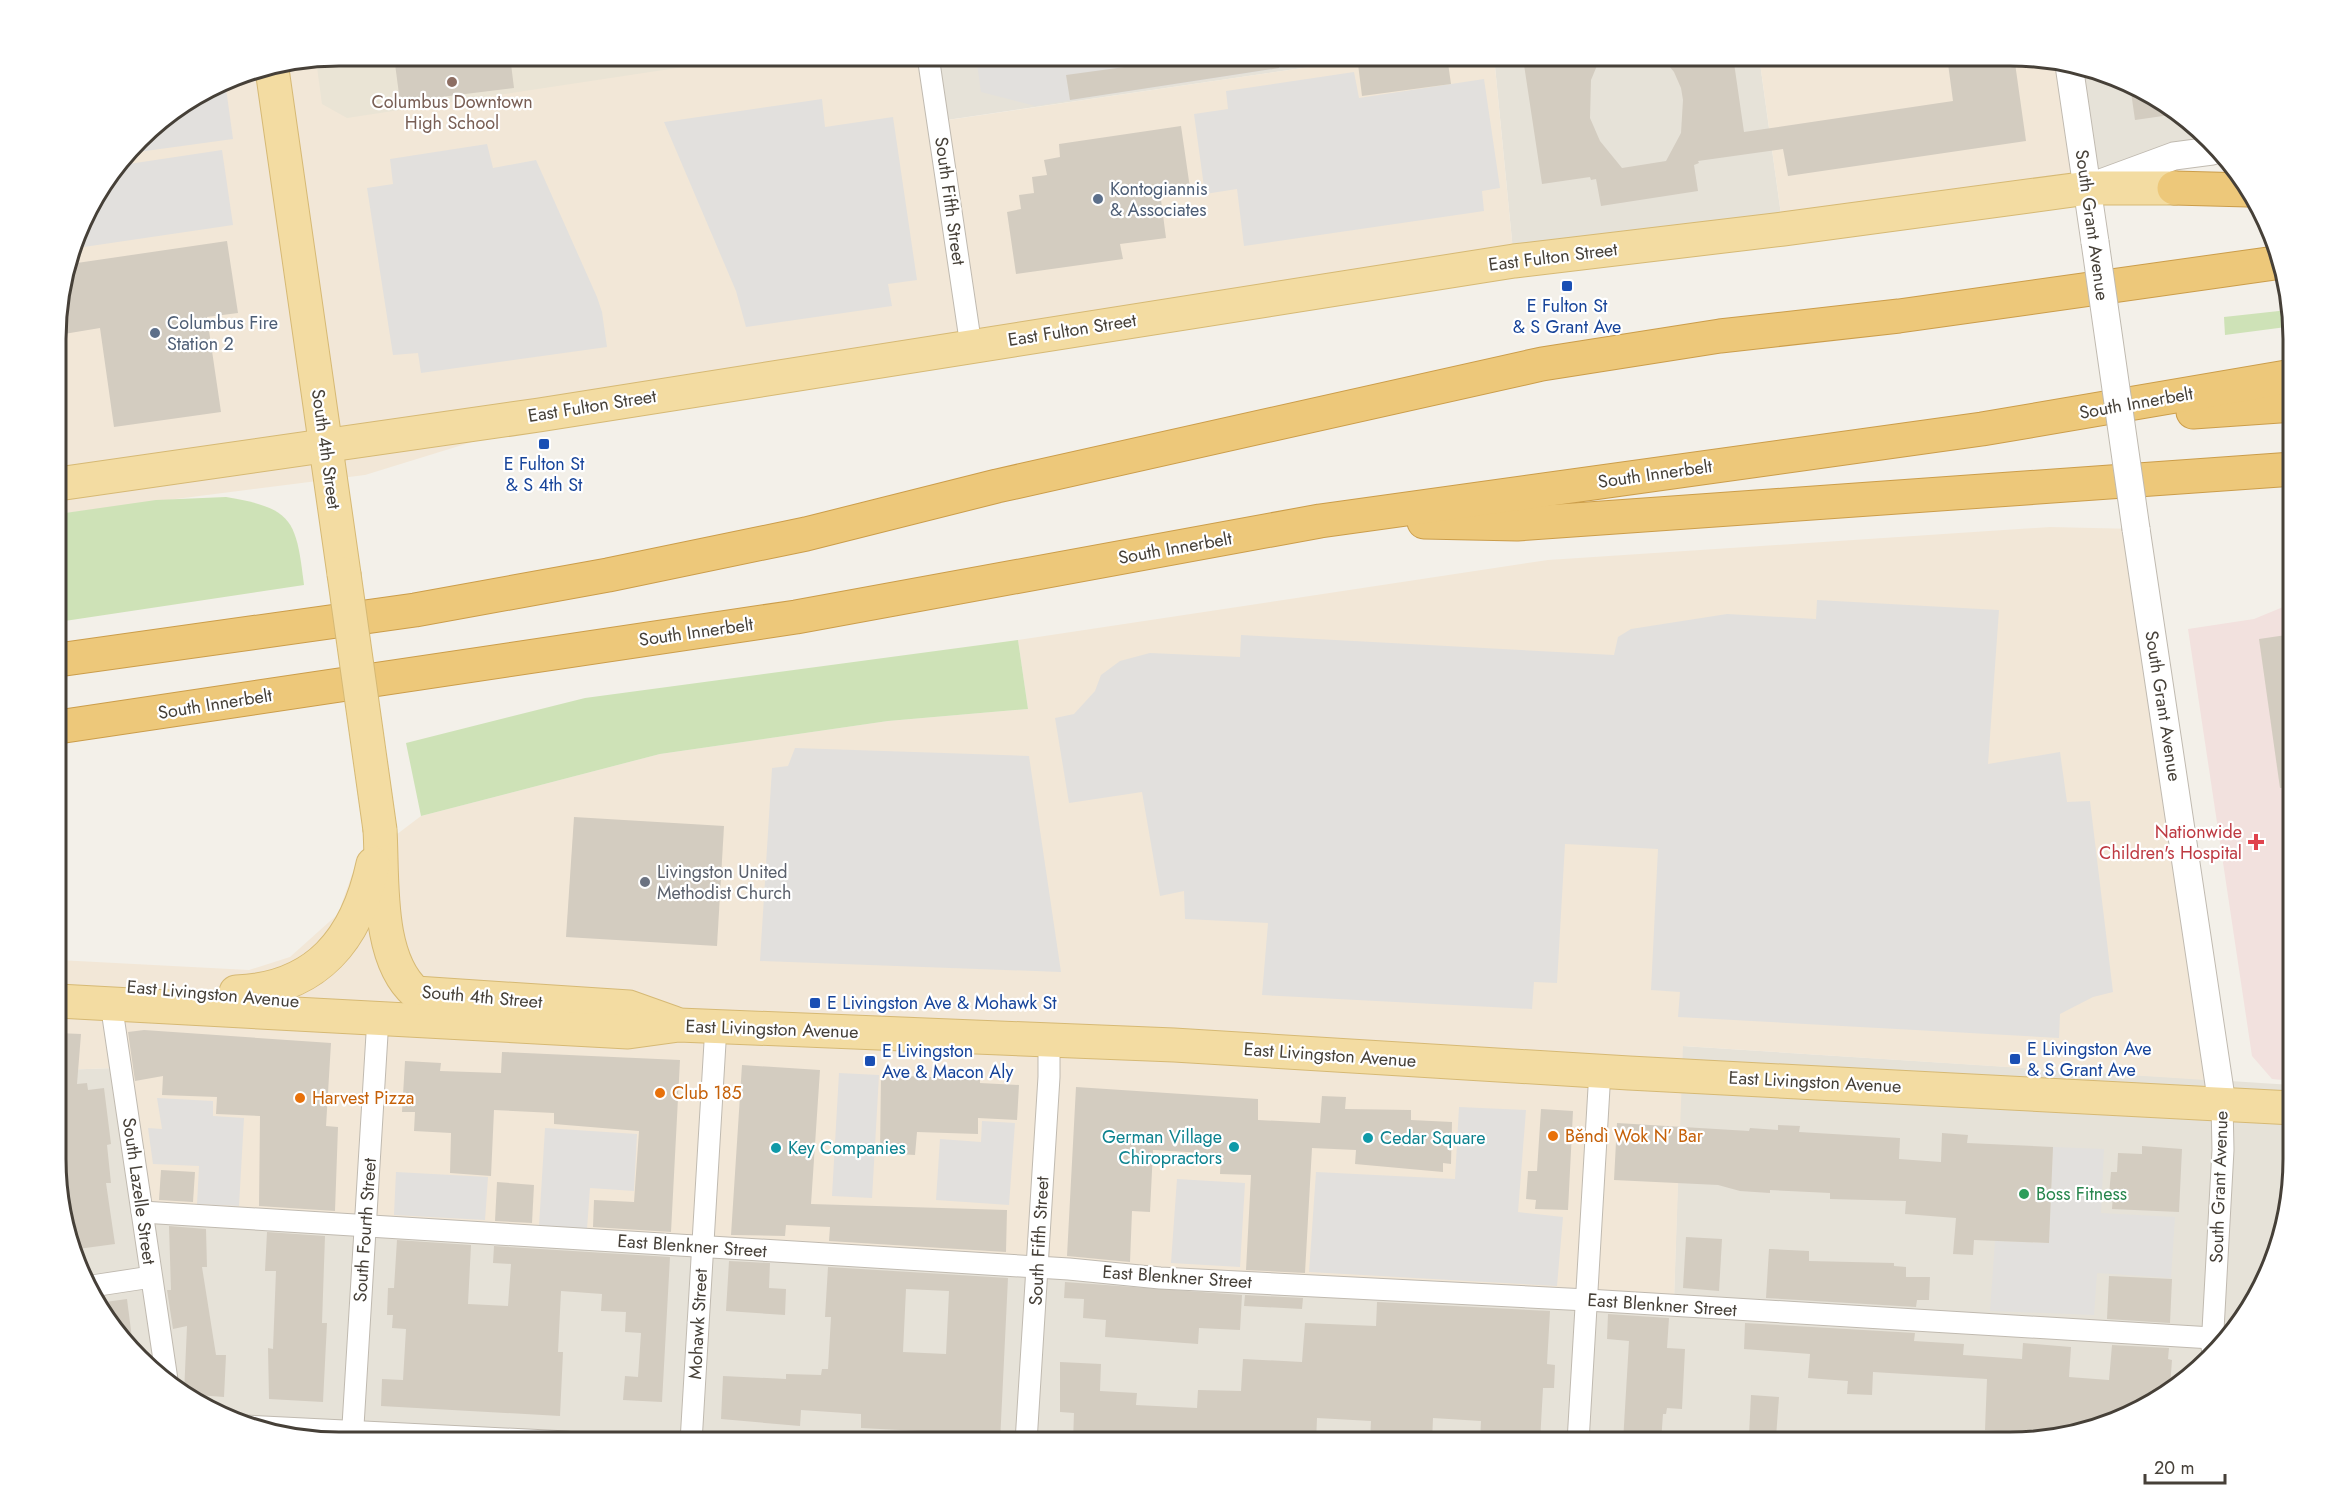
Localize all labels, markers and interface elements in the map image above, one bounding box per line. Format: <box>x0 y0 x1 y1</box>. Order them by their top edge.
marker: Columbus Downtown High School <box>445 75 459 89</box>
place label: Columbus Downtown High School <box>371 89 533 136</box>
street label: South Fifth Street <box>928 135 972 267</box>
street label: South Grant Avenue <box>2069 148 2115 302</box>
place label: Kontogiannis & Associates <box>1110 176 1208 223</box>
marker: Kontogiannis & Associates <box>1091 192 1105 206</box>
street label: East Fulton Street <box>1487 236 1620 278</box>
marker: E Fulton St & S Grant Ave <box>1560 279 1574 293</box>
place label: E Fulton St & S Grant Ave <box>1513 293 1621 340</box>
street label: East Fulton Street <box>1006 307 1139 353</box>
place label: Columbus Fire Station 2 <box>167 310 278 357</box>
marker: Columbus Fire Station 2 <box>148 326 162 340</box>
street label: South Innerbelt <box>2077 380 2196 426</box>
street label: East Fulton Street <box>526 383 659 429</box>
street label: South 4th Street <box>305 387 347 511</box>
marker: E Fulton St & S 4th St <box>537 437 551 451</box>
place label: E Fulton St & S 4th St <box>504 451 585 498</box>
street label: South Innerbelt <box>1596 453 1714 495</box>
street label: South Innerbelt <box>1116 525 1235 571</box>
street label: South Innerbelt <box>637 611 755 653</box>
street label: South Grant Avenue <box>2138 629 2188 783</box>
street label: South Innerbelt <box>156 682 275 726</box>
place label: Nationwide Children's Hospital <box>2099 819 2242 866</box>
marker: Nationwide Children's Hospital <box>2247 833 2265 851</box>
place label: Livingston United Methodist Church <box>657 859 792 906</box>
marker: Livingston United Methodist Church <box>638 875 652 889</box>
street label: East Livingston Avenue <box>126 974 300 1014</box>
street label: South 4th Street <box>421 979 544 1015</box>
place label: E Livingston Ave & Mohawk St <box>827 990 1057 1016</box>
marker: E Livingston Ave & Mohawk St <box>808 996 822 1010</box>
street label: East Livingston Avenue <box>685 1013 859 1045</box>
street label: East Livingston Avenue <box>1243 1036 1417 1074</box>
place label: E Livingston Ave & S Grant Ave <box>2027 1036 2152 1083</box>
place label: E Livingston Ave & Macon Aly <box>882 1038 1013 1085</box>
marker: E Livingston Ave & S Grant Ave <box>2008 1052 2022 1066</box>
marker: E Livingston Ave & Macon Aly <box>863 1054 877 1068</box>
street label: East Livingston Avenue <box>1728 1064 1902 1100</box>
place label: Club 185 <box>672 1080 742 1106</box>
place label: Harvest Pizza <box>312 1085 414 1111</box>
marker: Club 185 <box>653 1086 667 1100</box>
marker: Harvest Pizza <box>293 1091 307 1105</box>
street label: South Grant Avenue <box>2203 1110 2235 1264</box>
street label: South Lazelle Street <box>116 1116 162 1267</box>
place label: Běndì Wok N’ Bar <box>1565 1123 1704 1149</box>
place label: German Village Chiropractors <box>1102 1124 1222 1171</box>
place label: Cedar Square <box>1380 1125 1486 1151</box>
marker: Běndì Wok N’ Bar <box>1546 1129 1560 1143</box>
marker: Cedar Square <box>1361 1131 1375 1145</box>
place label: Key Companies <box>788 1135 906 1161</box>
marker: German Village Chiropractors <box>1227 1140 1241 1154</box>
marker: Key Companies <box>769 1141 783 1155</box>
street label: South Fourth Street <box>347 1156 383 1303</box>
street label: South Fifth Street <box>1023 1175 1055 1306</box>
place label: Boss Fitness <box>2036 1181 2127 1207</box>
marker: Boss Fitness <box>2017 1187 2031 1201</box>
street label: East Blenkner Street <box>616 1228 768 1264</box>
street label: East Blenkner Street <box>1101 1259 1253 1295</box>
street label: Mohawk Street <box>682 1267 714 1380</box>
street label: East Blenkner Street <box>1586 1287 1738 1323</box>
scale bar <box>2145 1447 2224 1485</box>
text: 20 m <box>2154 1455 2194 1481</box>

